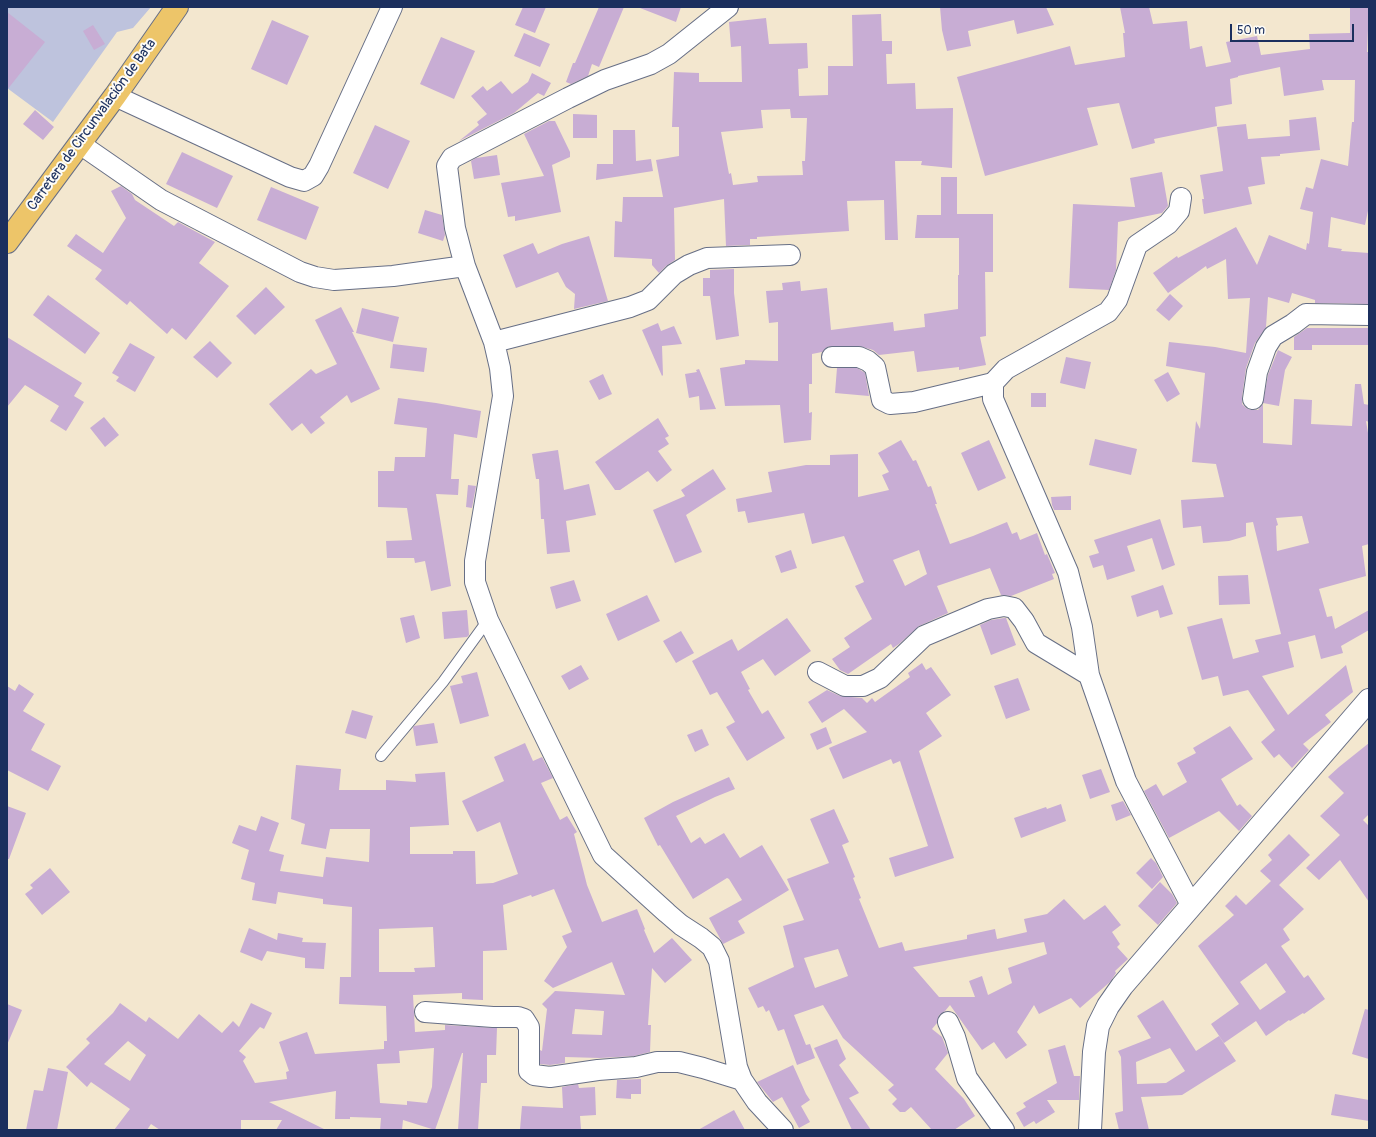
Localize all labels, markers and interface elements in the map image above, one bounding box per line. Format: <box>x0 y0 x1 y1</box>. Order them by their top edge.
scale bar <box>1232 16 1356 42</box>
text: 50 m <box>1237 23 1265 38</box>
street label: Carretera de Circunvalación de Bata <box>24 36 160 214</box>

